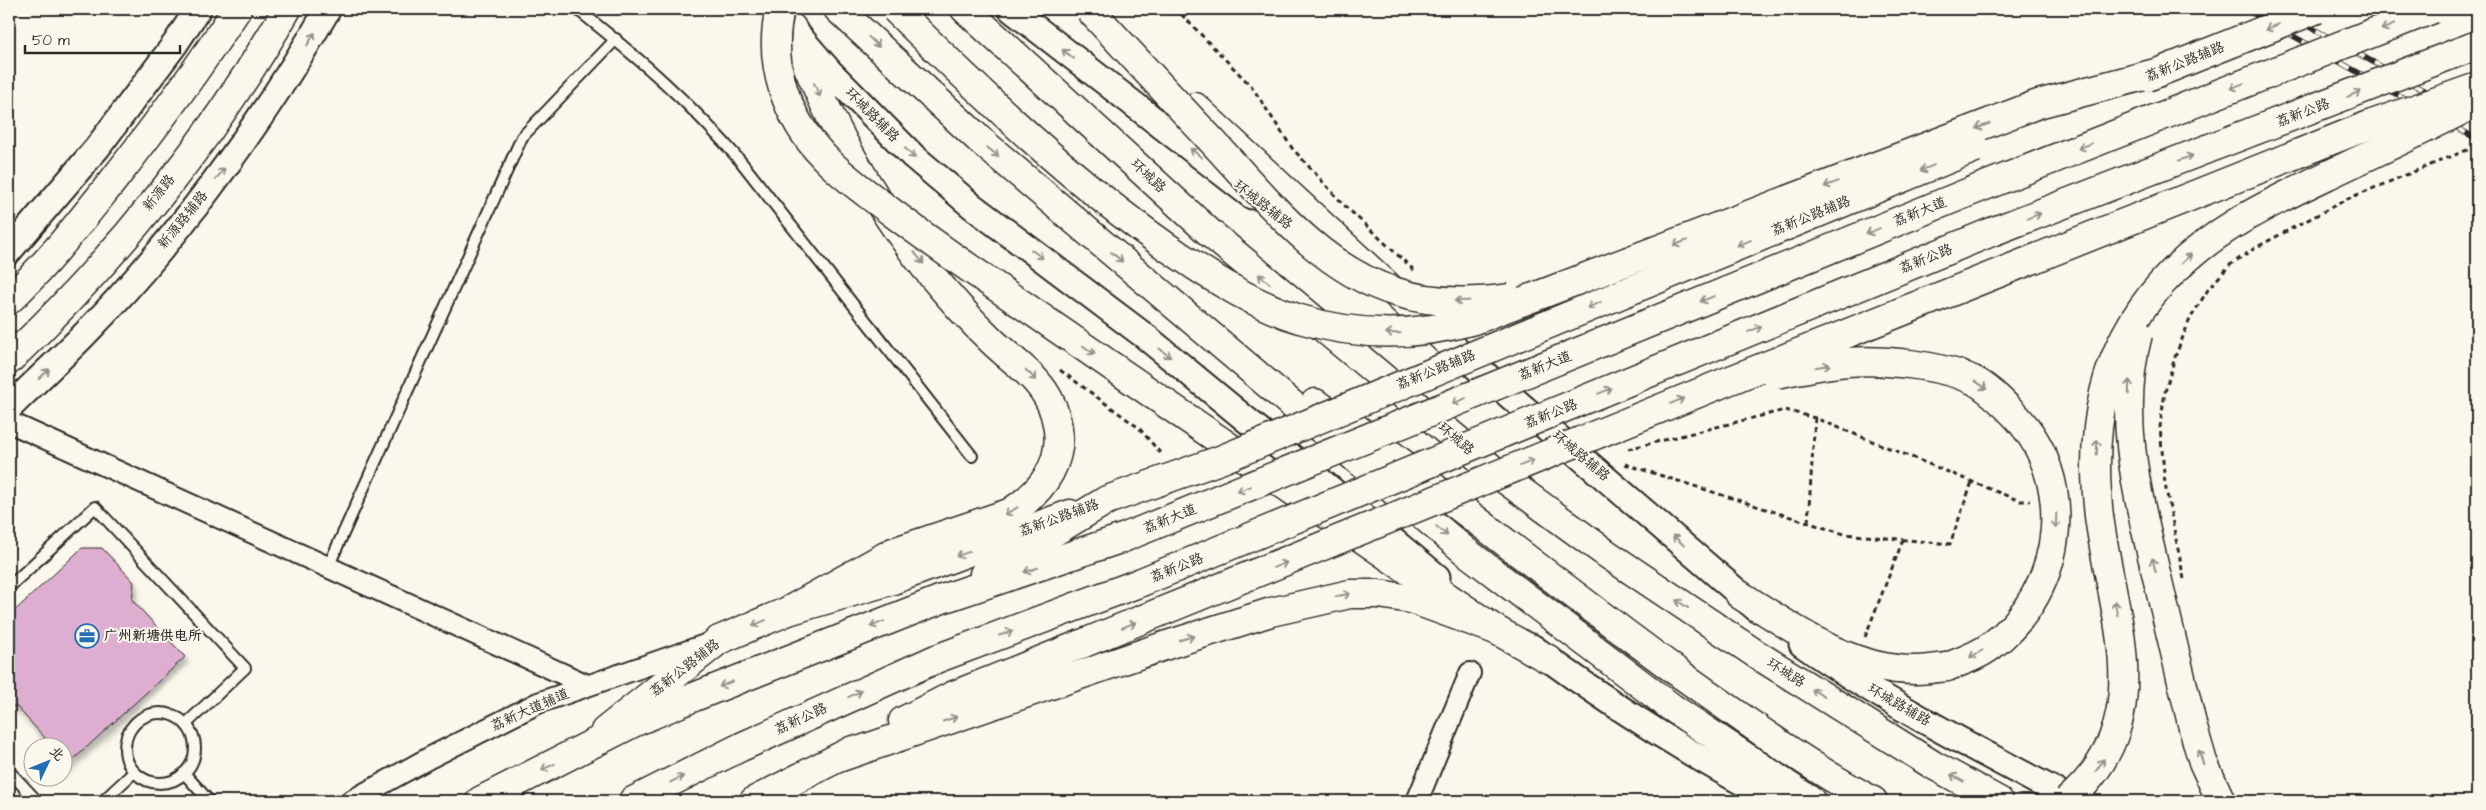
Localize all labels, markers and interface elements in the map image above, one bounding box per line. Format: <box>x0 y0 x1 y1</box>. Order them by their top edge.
scale bar <box>25 22 180 54</box>
one-way arrow <box>2381 22 2396 32</box>
one-way arrow <box>2265 23 2280 32</box>
text: 50 m <box>32 30 70 51</box>
one-way arrow <box>306 32 316 46</box>
one-way arrow <box>867 36 880 48</box>
street label: 荔新公路辅路 <box>2142 37 2228 87</box>
one-way arrow <box>1061 49 1075 59</box>
one-way arrow <box>812 82 822 97</box>
street label: 环城路辅路 <box>840 83 904 147</box>
one-way arrow <box>2229 83 2244 92</box>
one-way arrow <box>2346 88 2361 98</box>
street label: 荔新公路 <box>2273 94 2333 132</box>
one-way arrow <box>1975 122 1991 131</box>
one-way arrow <box>2078 142 2094 151</box>
one-way arrow <box>987 146 1000 157</box>
one-way arrow <box>904 147 916 159</box>
one-way arrow <box>1190 148 1203 159</box>
one-way arrow <box>2178 153 2193 162</box>
street label: 环城路 <box>1126 154 1170 198</box>
one-way arrow <box>1920 164 1935 173</box>
one-way arrow <box>215 168 226 181</box>
street label: 新源路 <box>138 170 180 216</box>
street label: 环城路辅路 <box>1229 176 1297 234</box>
one-way arrow <box>1824 180 1839 189</box>
street label: 新源路辅路 <box>153 187 213 253</box>
street label: 荔新公路辅路 <box>1768 191 1854 241</box>
street label: 荔新大道 <box>1890 192 1950 232</box>
one-way arrow <box>2026 211 2042 220</box>
one-way arrow <box>1866 227 1881 237</box>
one-way arrow <box>1672 239 1688 248</box>
one-way arrow <box>1737 239 1752 249</box>
street label: 荔新公路 <box>1896 239 1956 279</box>
one-way arrow <box>1030 249 1044 259</box>
one-way arrow <box>913 251 924 264</box>
one-way arrow <box>1110 251 1123 262</box>
one-way arrow <box>2180 253 2193 265</box>
one-way arrow <box>1258 273 1271 284</box>
one-way arrow <box>1454 296 1470 306</box>
one-way arrow <box>1699 296 1714 305</box>
one-way arrow <box>1587 301 1602 311</box>
one-way arrow <box>1747 324 1762 334</box>
one-way arrow <box>1385 328 1401 338</box>
one-way arrow <box>1081 345 1095 355</box>
street label: 荔新公路辅路 <box>1393 345 1479 395</box>
street label: 荔新大道 <box>1515 346 1575 386</box>
one-way arrow <box>1159 348 1172 359</box>
one-way arrow <box>1814 361 1830 371</box>
one-way arrow <box>37 368 50 380</box>
one-way arrow <box>1025 369 1037 381</box>
one-way arrow <box>1974 380 1987 391</box>
one-way arrow <box>2124 380 2134 396</box>
one-way arrow <box>1597 386 1612 396</box>
street label: 荔新公路 <box>1521 394 1581 434</box>
one-way arrow <box>1452 396 1467 406</box>
one-way arrow <box>1670 396 1685 405</box>
street label: 环城路 <box>1433 418 1479 460</box>
street label: 环城路辅路 <box>1548 426 1614 486</box>
one-way arrow <box>2092 440 2102 456</box>
one-way arrow <box>1519 458 1534 467</box>
one-way arrow <box>1237 484 1252 494</box>
street label: 荔新公路辅路 <box>1016 494 1102 542</box>
street label: 荔新大道 <box>1140 499 1200 539</box>
one-way arrow <box>1004 506 1019 516</box>
one-way arrow <box>2051 513 2060 529</box>
one-way arrow <box>1435 525 1448 537</box>
one-way arrow <box>1671 534 1684 545</box>
street label: 荔新公路 <box>1147 548 1207 588</box>
one-way arrow <box>956 550 971 559</box>
one-way arrow <box>2149 557 2158 573</box>
one-way arrow <box>1272 559 1287 569</box>
one-way arrow <box>1023 566 1039 575</box>
one-way arrow <box>1335 590 1351 600</box>
one-way arrow <box>1675 599 1689 609</box>
one-way arrow <box>2111 601 2121 617</box>
one-way arrow <box>752 618 767 628</box>
one-way arrow <box>870 620 886 629</box>
one-way arrow <box>1121 620 1136 630</box>
office icon: 广州新塘供电所 <box>74 623 100 649</box>
place label: 广州新塘供电所 <box>104 626 202 646</box>
one-way arrow <box>997 628 1013 637</box>
one-way arrow <box>1178 633 1194 643</box>
street label: 荔新公路辅路 <box>646 634 724 702</box>
one-way arrow <box>1970 650 1984 660</box>
street label: 环城路 <box>1763 653 1809 693</box>
one-way arrow <box>719 679 734 689</box>
street label: 环城路辅路 <box>1864 679 1934 731</box>
street label: 荔新大道辅道 <box>488 684 572 736</box>
one-way arrow <box>1811 688 1825 698</box>
one-way arrow <box>847 689 862 699</box>
street label: 荔新公路 <box>771 698 831 740</box>
one-way arrow <box>942 714 957 723</box>
north arrow <box>22 738 72 788</box>
text: 北 <box>45 742 69 766</box>
one-way arrow <box>2196 749 2206 765</box>
one-way arrow <box>2094 758 2105 772</box>
one-way arrow <box>541 763 556 773</box>
one-way arrow <box>1949 773 1964 783</box>
one-way arrow <box>669 774 684 783</box>

